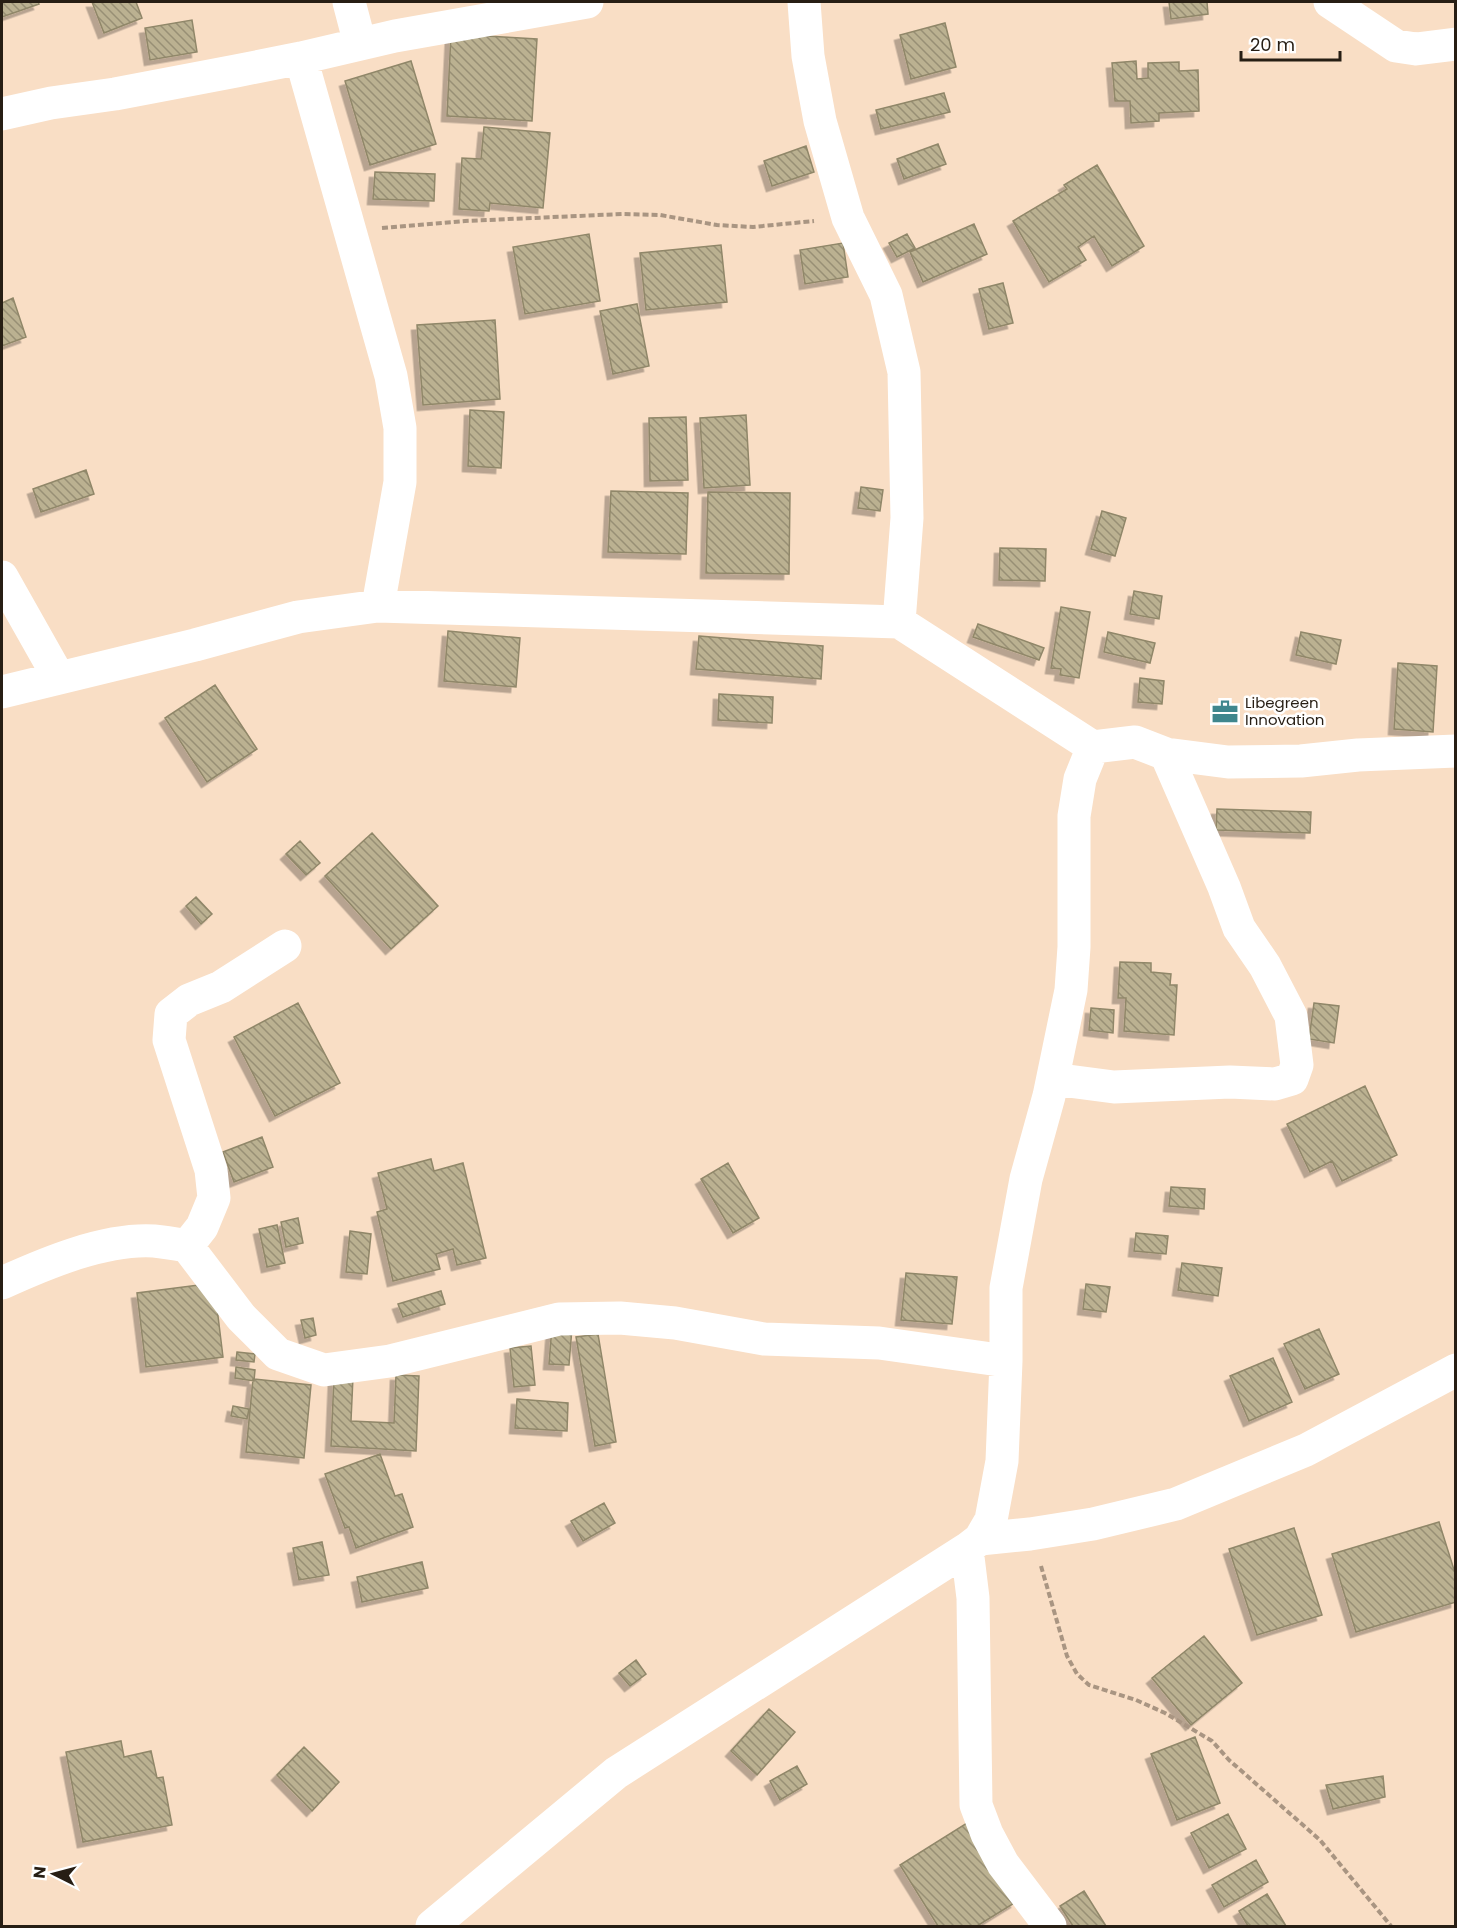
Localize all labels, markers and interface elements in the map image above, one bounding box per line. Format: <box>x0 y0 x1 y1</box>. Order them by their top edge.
scale bar <box>1241 24 1340 62</box>
text: 20 m <box>1250 32 1295 57</box>
place label: Libegreen Innovation <box>1245 692 1324 730</box>
office icon: Libegreen Innovation <box>1210 697 1240 727</box>
north arrow <box>24 1844 84 1904</box>
text: N <box>28 1865 52 1880</box>

